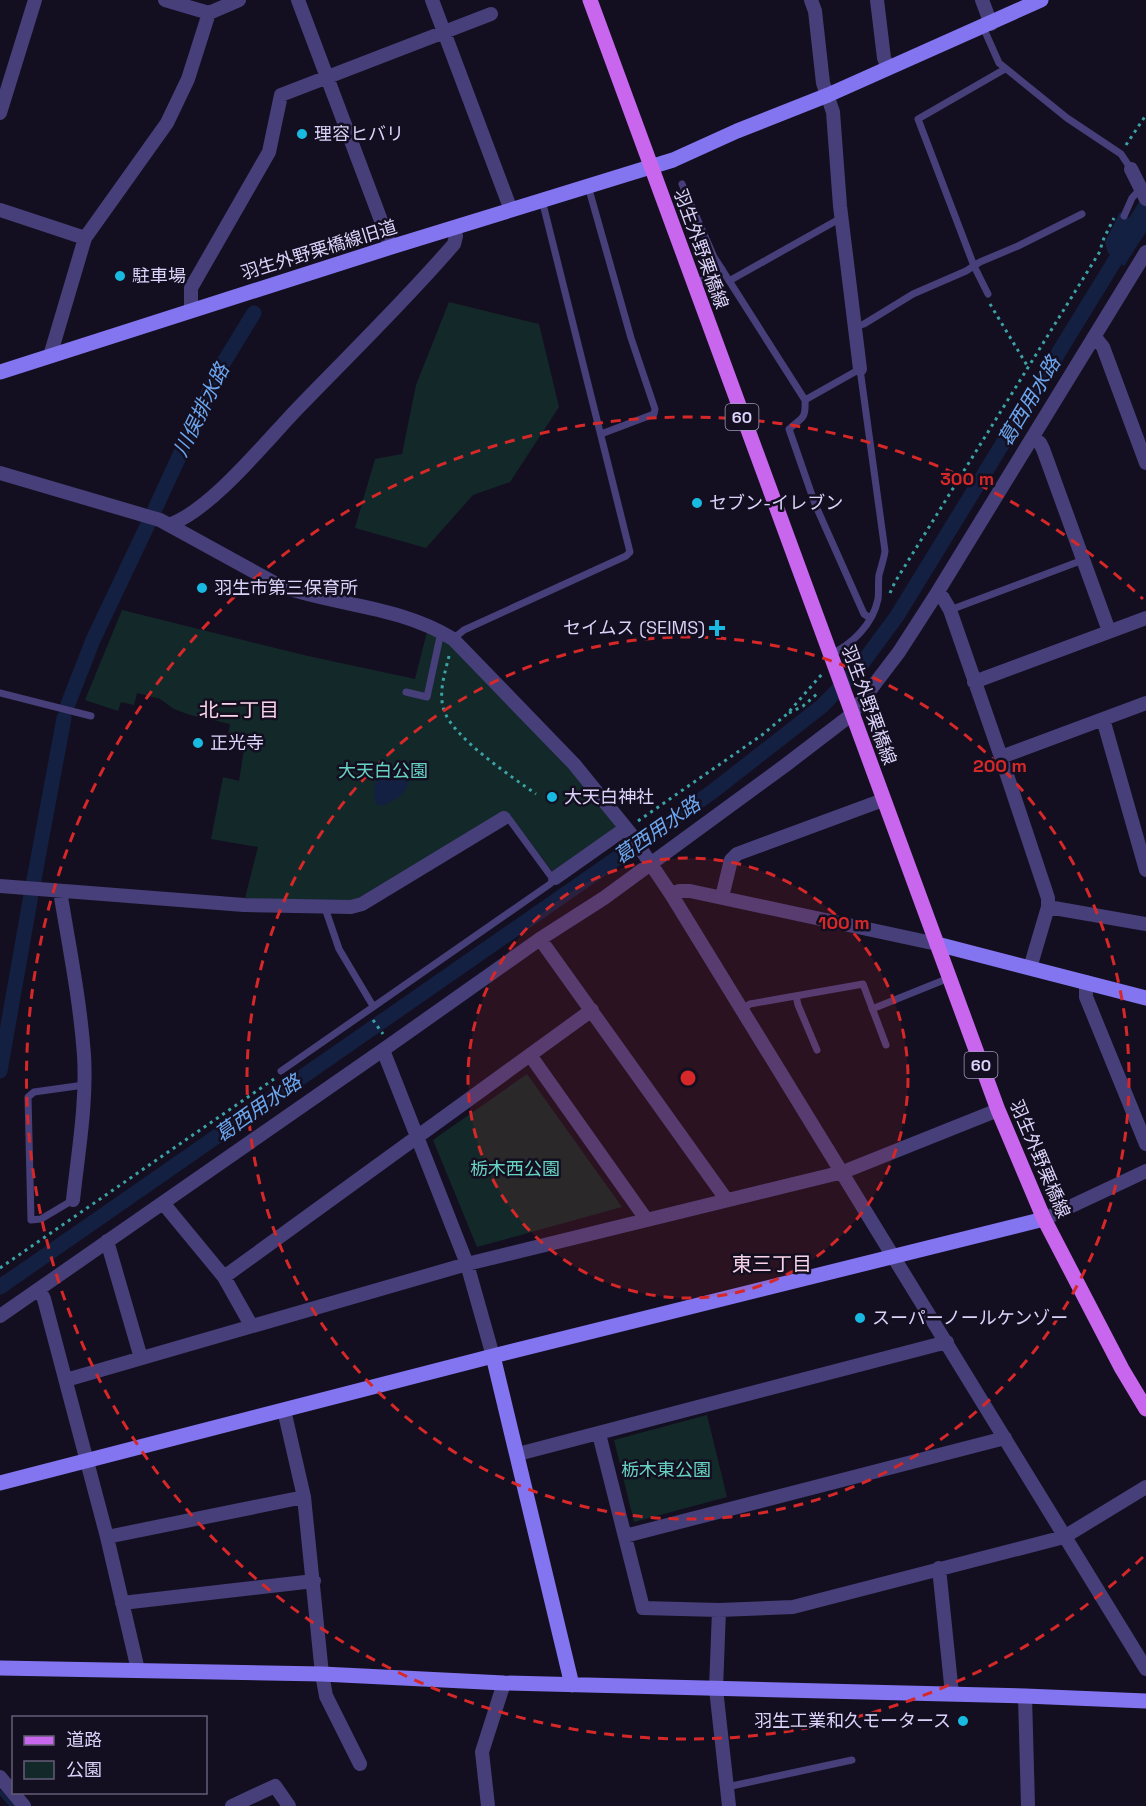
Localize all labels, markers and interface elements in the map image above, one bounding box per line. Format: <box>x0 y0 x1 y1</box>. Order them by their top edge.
place label: 理容ヒバリ <box>314 122 404 145</box>
marker: 理容ヒバリ <box>295 127 309 141</box>
street label: 羽生外野栗橋線 <box>669 186 734 312</box>
street label: 羽生外野栗橋線旧道 <box>238 215 400 284</box>
place label: 駐車場 <box>132 264 186 287</box>
marker: 駐車場 <box>113 269 127 283</box>
water label: 葛西用水路 <box>992 350 1067 451</box>
water label: 川俣排水路 <box>167 358 235 461</box>
road number: 60 <box>726 404 758 430</box>
text: 300 m <box>940 467 994 490</box>
place label: セブン-イレブン <box>709 491 843 514</box>
marker: セブン-イレブン <box>690 496 704 510</box>
place label: 羽生市第三保育所 <box>214 576 358 599</box>
marker: 羽生市第三保育所 <box>195 581 209 595</box>
place label: セイムス (SEIMS) <box>563 616 705 639</box>
marker: セイムス (SEIMS) <box>710 621 724 635</box>
street label: 羽生外野栗橋線 <box>837 642 902 768</box>
district label: 北二丁目 <box>199 697 279 723</box>
place label: 正光寺 <box>210 731 264 754</box>
marker: 正光寺 <box>191 736 205 750</box>
text: 200 m <box>973 754 1027 777</box>
park label: 大天白公園 <box>338 759 428 782</box>
place label: 大天白神社 <box>564 785 654 808</box>
marker: 大天白神社 <box>545 790 559 804</box>
water label: 葛西用水路 <box>609 790 707 869</box>
text: 100 m <box>818 911 870 934</box>
road number: 60 <box>964 1052 998 1078</box>
water label: 葛西用水路 <box>210 1068 308 1147</box>
centre of rings <box>678 1068 698 1088</box>
street label: 羽生外野栗橋線 <box>1005 1096 1076 1221</box>
park label: 栃木西公園 <box>470 1157 560 1180</box>
district label: 東三丁目 <box>732 1251 812 1277</box>
place label: スーパーノールケンゾー <box>872 1306 1068 1329</box>
marker: スーパーノールケンゾー <box>853 1311 867 1325</box>
park label: 栃木東公園 <box>621 1458 711 1481</box>
place label: 羽生工業和久モータース <box>754 1709 951 1732</box>
marker: 羽生工業和久モータース <box>956 1714 970 1728</box>
legend <box>12 1716 207 1794</box>
text: 道路 <box>66 1728 102 1751</box>
text: 公園 <box>66 1758 102 1781</box>

